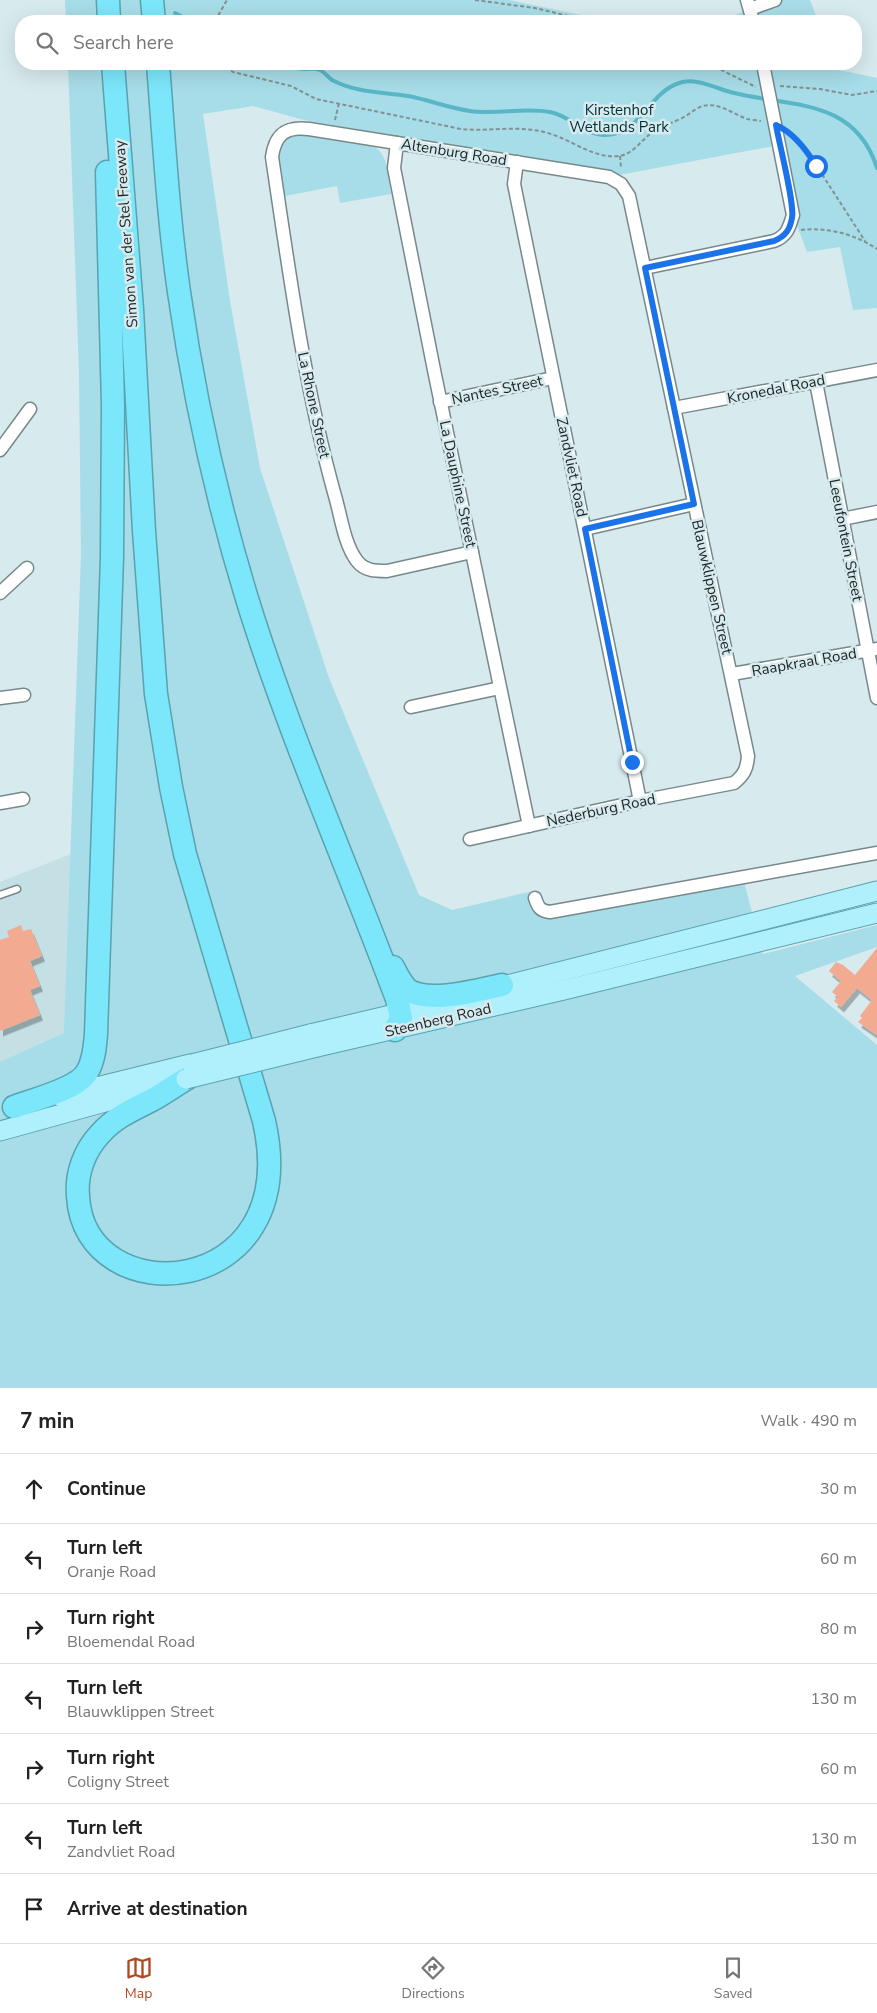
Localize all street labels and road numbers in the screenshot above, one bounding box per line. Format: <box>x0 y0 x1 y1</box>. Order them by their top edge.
street label: Altenburg Road <box>400 134 508 170</box>
street label: Simon van der Stel Freeway <box>109 139 143 328</box>
street label: La Rhone Street <box>293 350 335 461</box>
street label: Nantes Street <box>450 370 545 409</box>
street label: Kronedal Road <box>725 370 827 408</box>
street label: Zandvliet Road <box>552 415 592 519</box>
street label: La Dauphine Street <box>435 419 481 550</box>
street label: Leeufontein Street <box>824 477 868 604</box>
street label: Blauwklippen Street <box>687 518 737 657</box>
street label: Raapkraal Road <box>750 643 858 681</box>
street label: Nederburg Road <box>545 789 657 831</box>
street label: Steenberg Road <box>383 998 493 1042</box>

